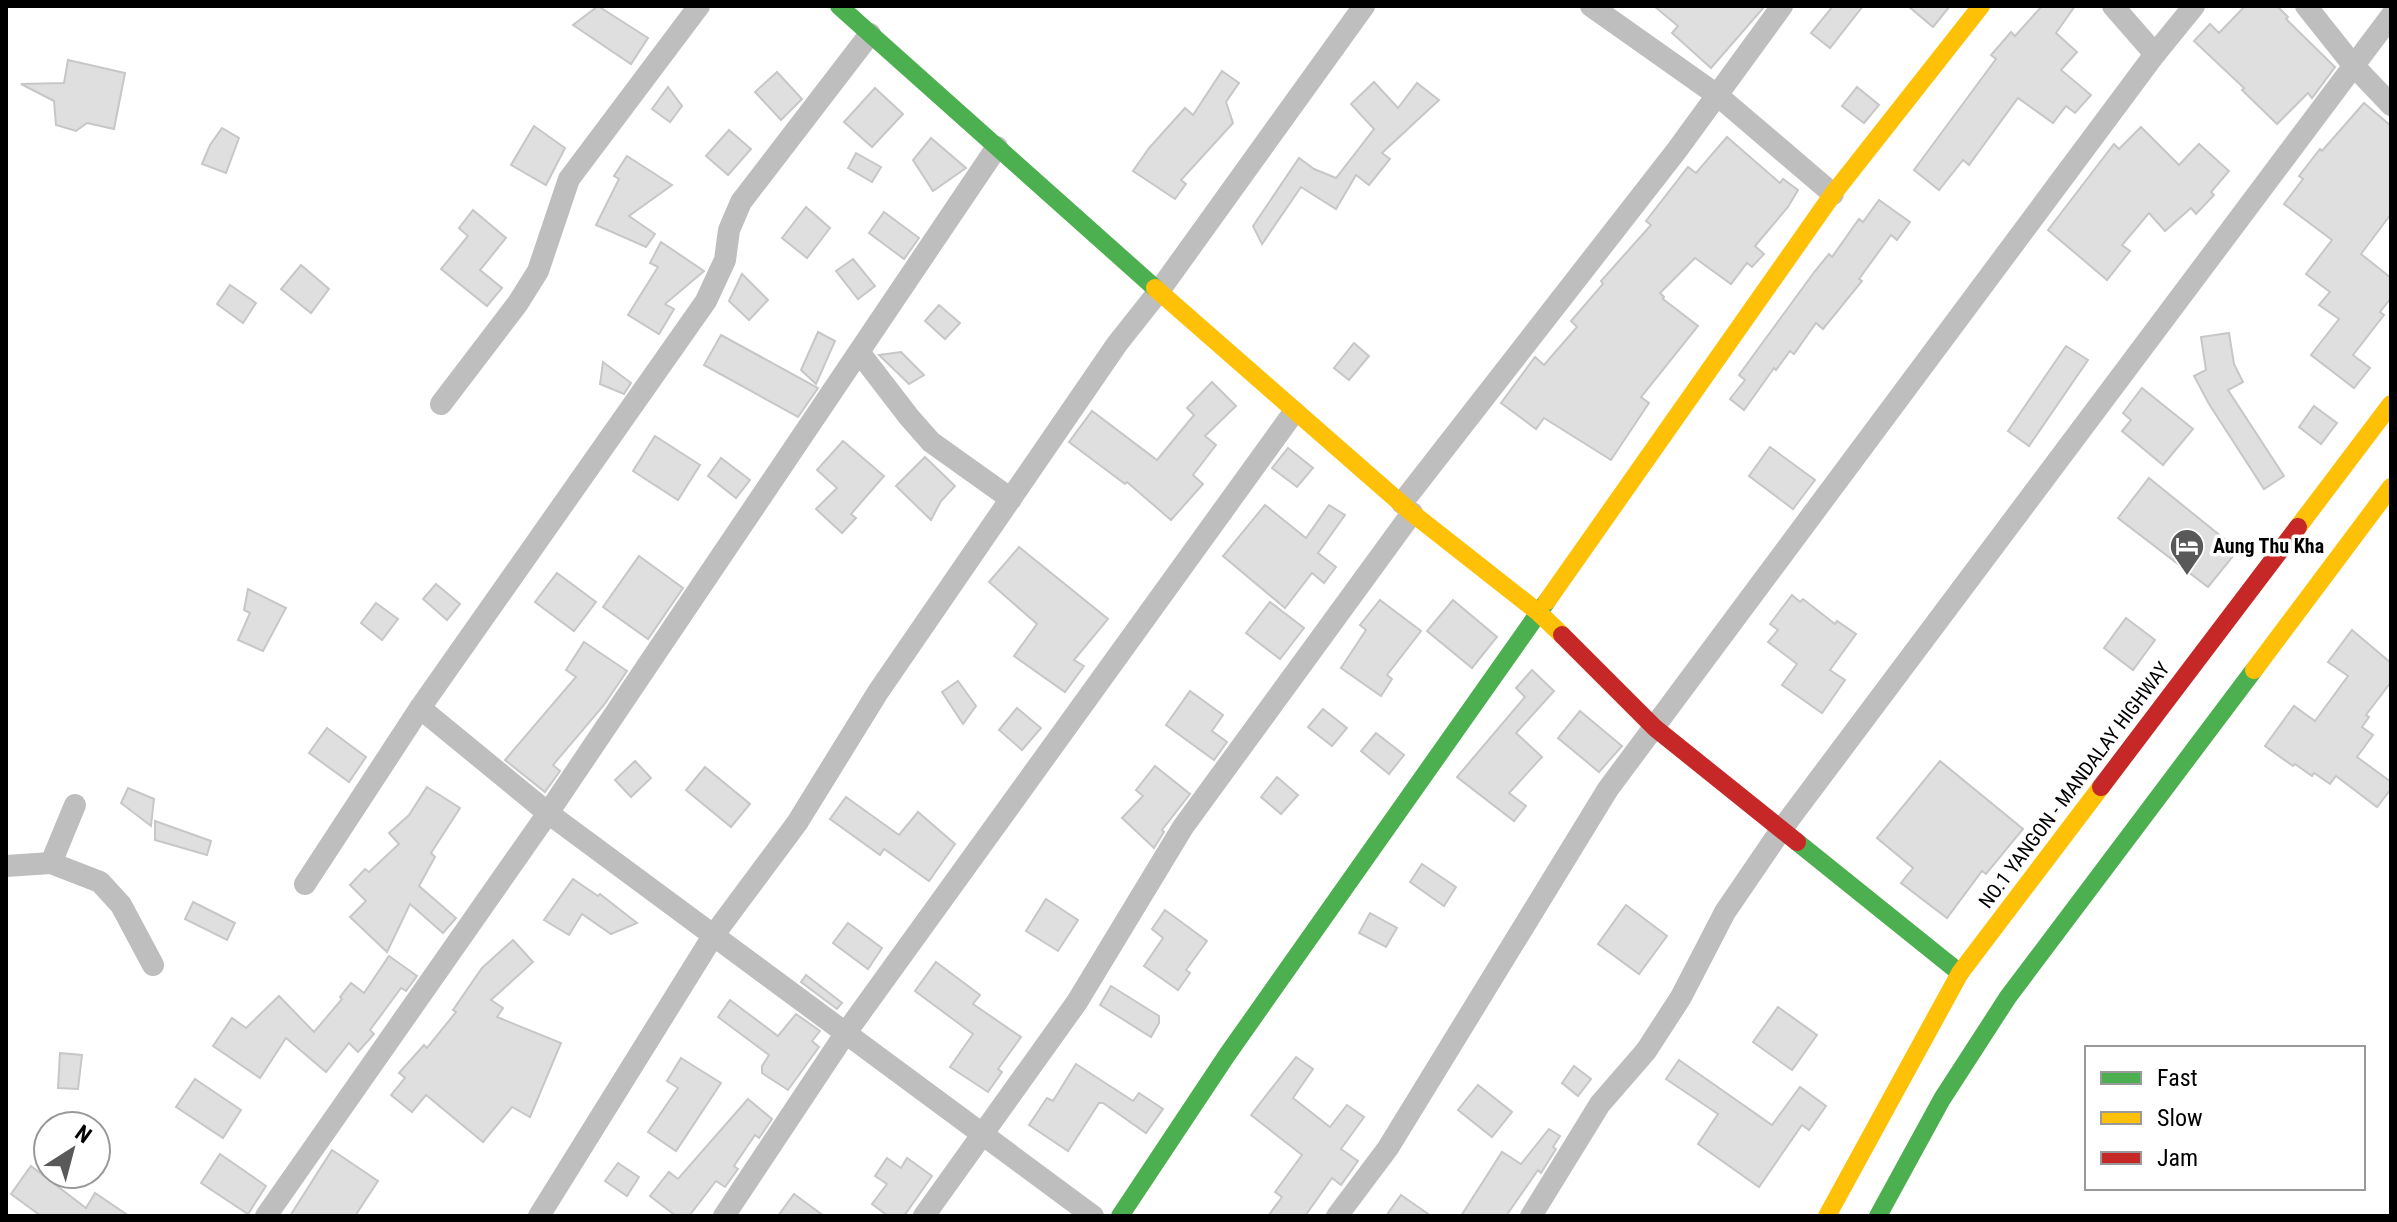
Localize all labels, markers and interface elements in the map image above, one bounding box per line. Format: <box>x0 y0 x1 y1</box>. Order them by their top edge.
hotel icon: Aung Thu Kha <box>2168 527 2206 577</box>
place label: Aung Thu Kha <box>2213 534 2324 558</box>
street label: NO.1 YANGON - MANDALAY HIGHWAY <box>1974 657 2175 913</box>
legend <box>2085 1046 2365 1190</box>
text: Fast <box>2157 1064 2198 1092</box>
text: Slow <box>2157 1104 2203 1132</box>
north arrow <box>32 1110 112 1190</box>
text: N <box>71 1120 96 1148</box>
text: Jam <box>2157 1144 2198 1172</box>

